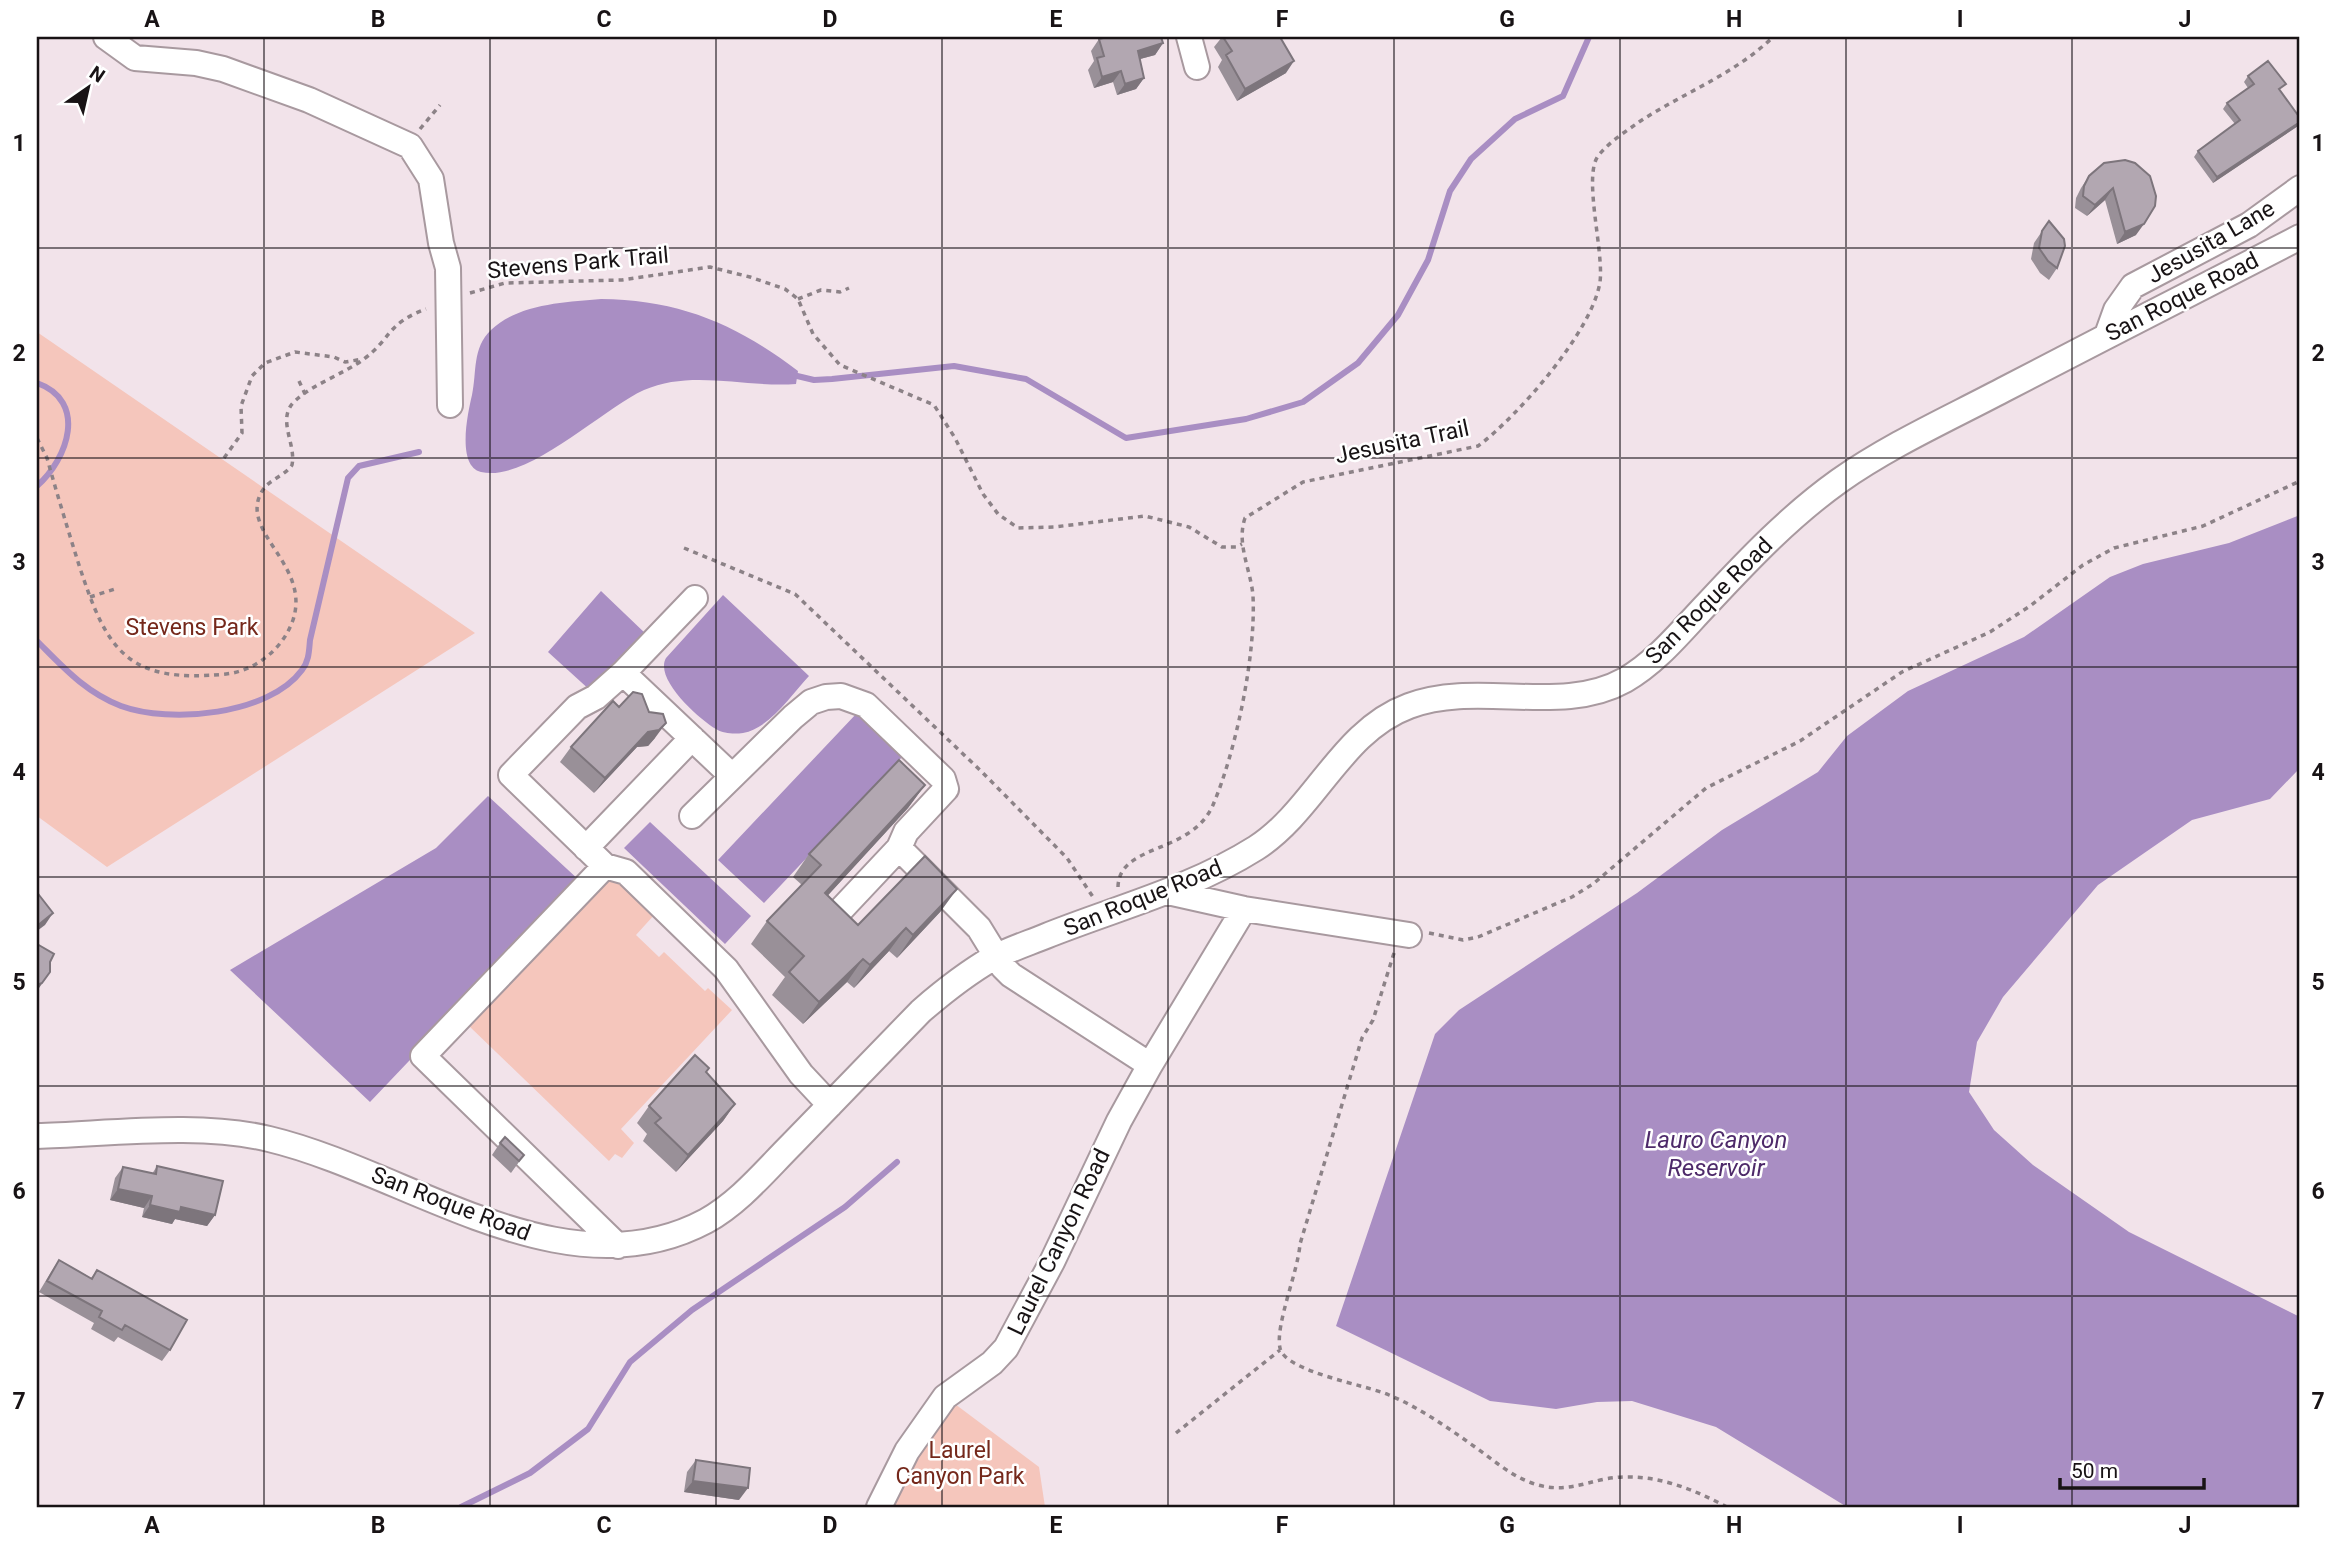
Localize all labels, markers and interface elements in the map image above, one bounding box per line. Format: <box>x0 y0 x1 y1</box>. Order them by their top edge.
text: A <box>144 6 160 33</box>
text: B <box>371 6 385 33</box>
text: C <box>596 6 612 33</box>
text: D <box>823 6 837 33</box>
text: E <box>1050 6 1063 33</box>
text: F <box>1276 6 1289 33</box>
text: G <box>1499 6 1515 33</box>
text: H <box>1726 6 1742 33</box>
text: I <box>1957 6 1963 33</box>
text: J <box>2179 6 2191 33</box>
north arrow <box>52 52 122 122</box>
text: N <box>85 61 109 88</box>
text: 1 <box>12 130 26 157</box>
text: 1 <box>2311 130 2325 157</box>
street label: Jesusita Lane <box>2143 195 2279 289</box>
street label: Stevens Park Trail <box>486 242 670 284</box>
street label: San Roque Road <box>2101 247 2263 347</box>
text: 2 <box>12 340 26 367</box>
text: 2 <box>2311 340 2325 367</box>
street label: Jesusita Trail <box>1333 415 1471 469</box>
street label: San Roque Road <box>1640 532 1778 670</box>
text: 3 <box>12 549 26 576</box>
text: 3 <box>2311 549 2325 576</box>
park label: Stevens Park <box>125 614 259 641</box>
text: 4 <box>12 759 26 786</box>
text: 4 <box>2311 759 2325 786</box>
street label: San Roque Road <box>1060 854 1226 942</box>
text: 5 <box>12 969 26 996</box>
text: 5 <box>2311 969 2325 996</box>
water label: Lauro Canyon Reservoir <box>1645 1126 1787 1182</box>
street label: Laurel Canyon Road <box>1002 1144 1116 1340</box>
street label: San Roque Road <box>368 1161 534 1247</box>
text: 6 <box>12 1178 26 1205</box>
text: 6 <box>2311 1178 2325 1205</box>
text: 7 <box>12 1388 26 1415</box>
text: 7 <box>2311 1388 2325 1415</box>
park label: Laurel Canyon Park <box>896 1437 1025 1490</box>
scale bar <box>2060 1446 2204 1490</box>
text: 50 m <box>2071 1459 2118 1483</box>
text: A <box>144 1512 160 1539</box>
text: B <box>371 1512 385 1539</box>
text: C <box>596 1512 612 1539</box>
text: D <box>823 1512 837 1539</box>
text: E <box>1050 1512 1063 1539</box>
text: F <box>1276 1512 1289 1539</box>
text: G <box>1499 1512 1515 1539</box>
text: H <box>1726 1512 1742 1539</box>
text: I <box>1957 1512 1963 1539</box>
text: J <box>2179 1512 2191 1539</box>

